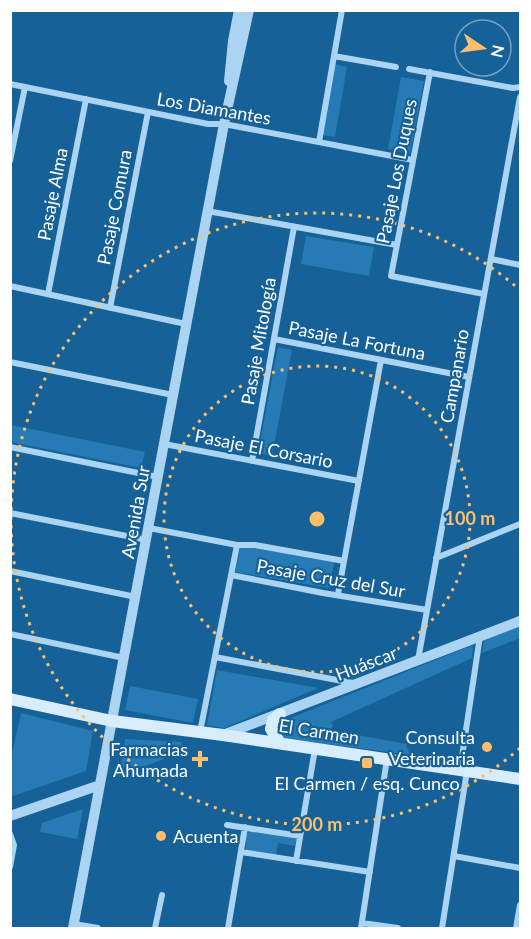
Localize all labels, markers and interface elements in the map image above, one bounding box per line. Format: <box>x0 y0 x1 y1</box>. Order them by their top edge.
north arrow <box>453 18 513 78</box>
text: N <box>487 43 509 60</box>
street label: Los Diamantes <box>155 87 273 129</box>
street label: Pasaje Los Duques <box>371 97 421 245</box>
street label: Pasaje Alma <box>32 146 72 242</box>
street label: Pasaje Comura <box>92 148 136 266</box>
street label: Pasaje Mitología <box>236 275 280 407</box>
street label: Pasaje La Fortuna <box>287 316 427 364</box>
street label: Campanario <box>435 327 473 425</box>
street label: Pasaje El Corsario <box>193 424 335 472</box>
street label: Avenida Sur <box>116 463 154 560</box>
text: 100 m <box>445 507 495 529</box>
centre of rings <box>307 509 327 529</box>
street label: Pasaje Cruz del Sur <box>255 554 407 602</box>
street label: Huáscar <box>332 641 400 685</box>
street label: El Carmen <box>277 714 361 748</box>
place label: Consulta Veterinaria <box>389 726 475 769</box>
place label: Farmacias Ahumada <box>110 738 188 781</box>
marker: Consulta Veterinaria <box>480 740 494 754</box>
marker: Farmacias Ahumada <box>193 752 207 766</box>
marker: El Carmen / esq. Cunco <box>360 756 374 770</box>
place label: El Carmen / esq. Cunco <box>274 772 460 794</box>
text: 200 m <box>292 813 342 835</box>
place label: Acuenta <box>173 825 238 847</box>
marker: Acuenta <box>154 829 168 843</box>

